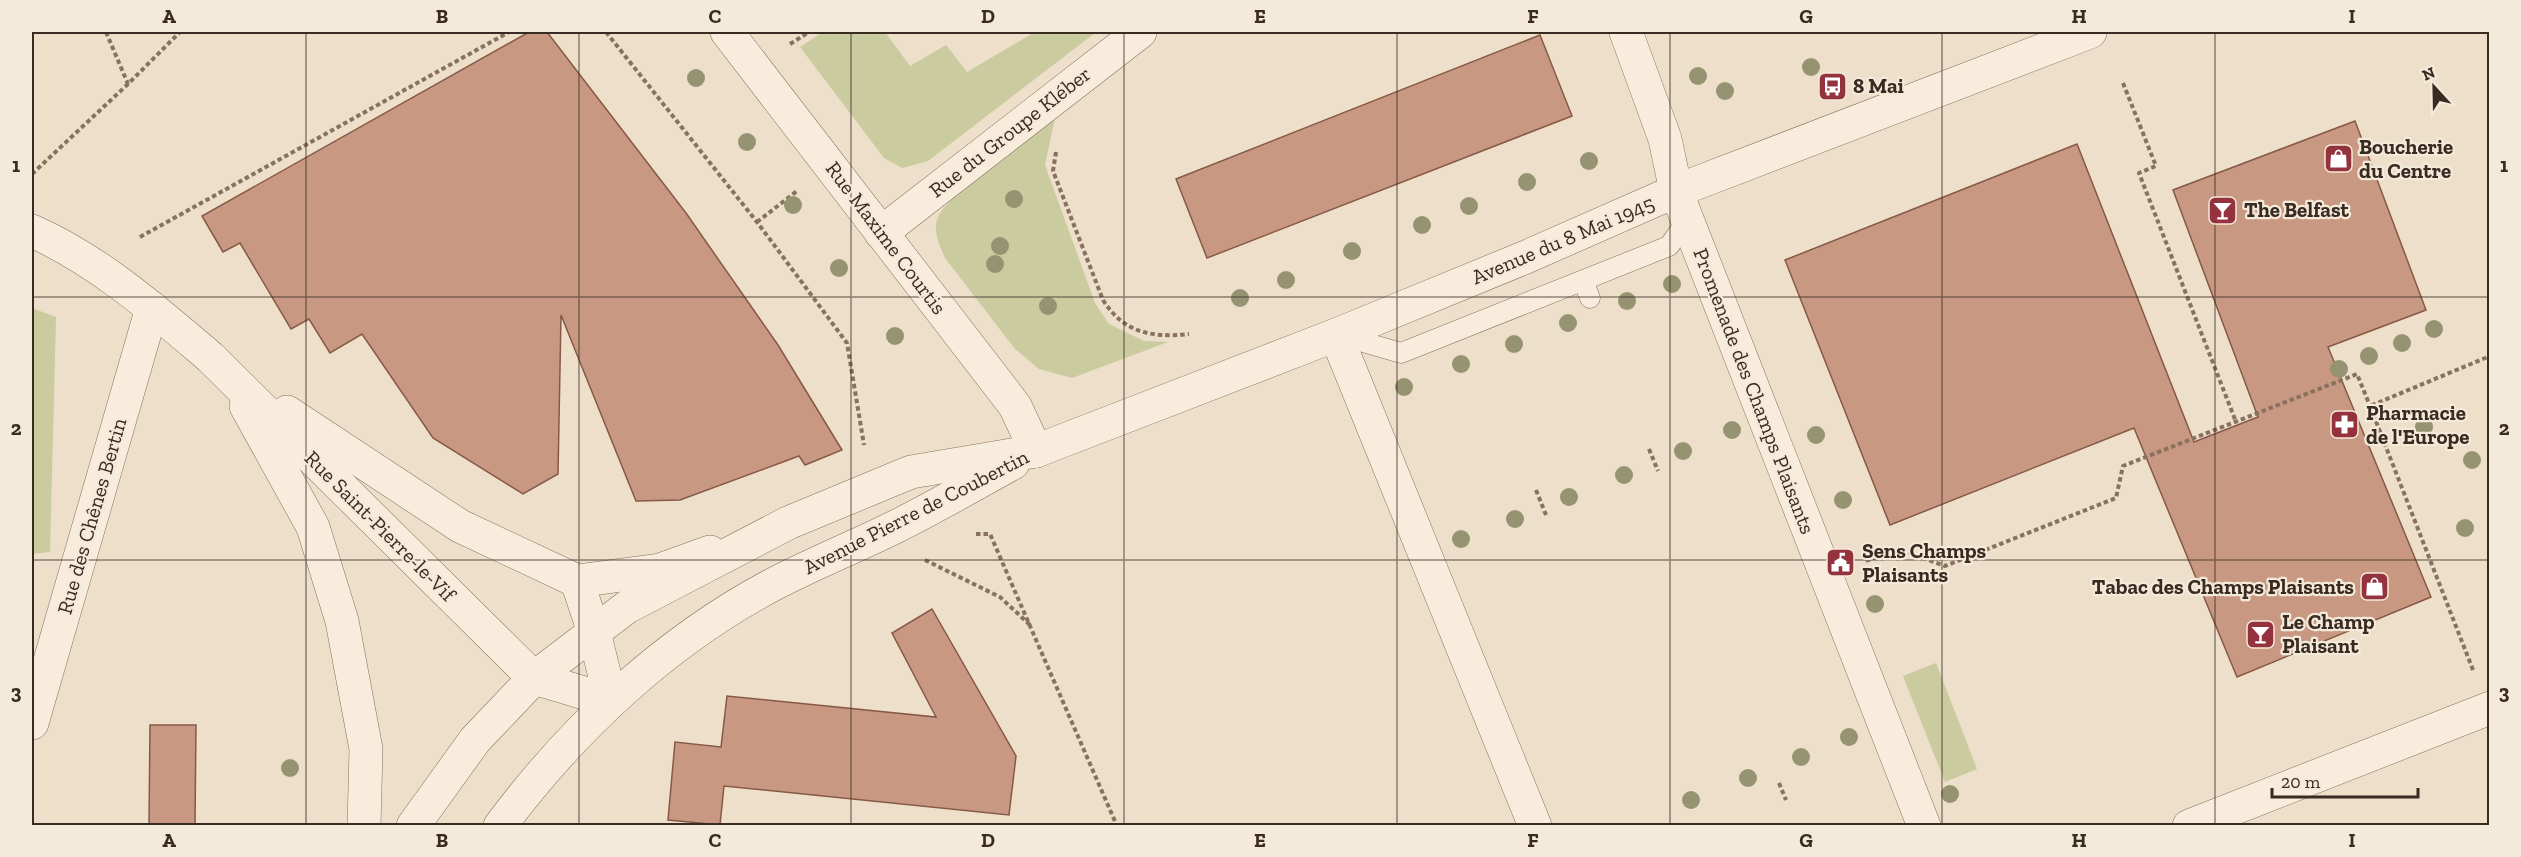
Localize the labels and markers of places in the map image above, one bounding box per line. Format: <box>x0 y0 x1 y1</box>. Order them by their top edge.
bus stop icon: 8 Mai <box>1816 70 1848 102</box>
place label: 8 Mai <box>1853 73 1904 98</box>
place label: Boucherie du Centre <box>2359 134 2453 183</box>
shop icon: Boucherie du Centre <box>2322 143 2354 175</box>
bar icon: The Belfast <box>2207 194 2239 226</box>
place label: The Belfast <box>2244 197 2350 222</box>
place label: Pharmacie de l'Europe <box>2366 400 2470 449</box>
pharmacy icon: Pharmacie de l'Europe <box>2329 409 2361 441</box>
place label: Sens Champs Plaisants <box>1862 538 1987 587</box>
public building icon: Sens Champs Plaisants <box>1825 547 1857 579</box>
shop icon: Tabac des Champs Plaisants <box>2359 571 2391 603</box>
place label: Tabac des Champs Plaisants <box>2092 574 2354 599</box>
place label: Le Champ Plaisant <box>2282 609 2375 658</box>
bar icon: Le Champ Plaisant <box>2245 618 2277 650</box>

